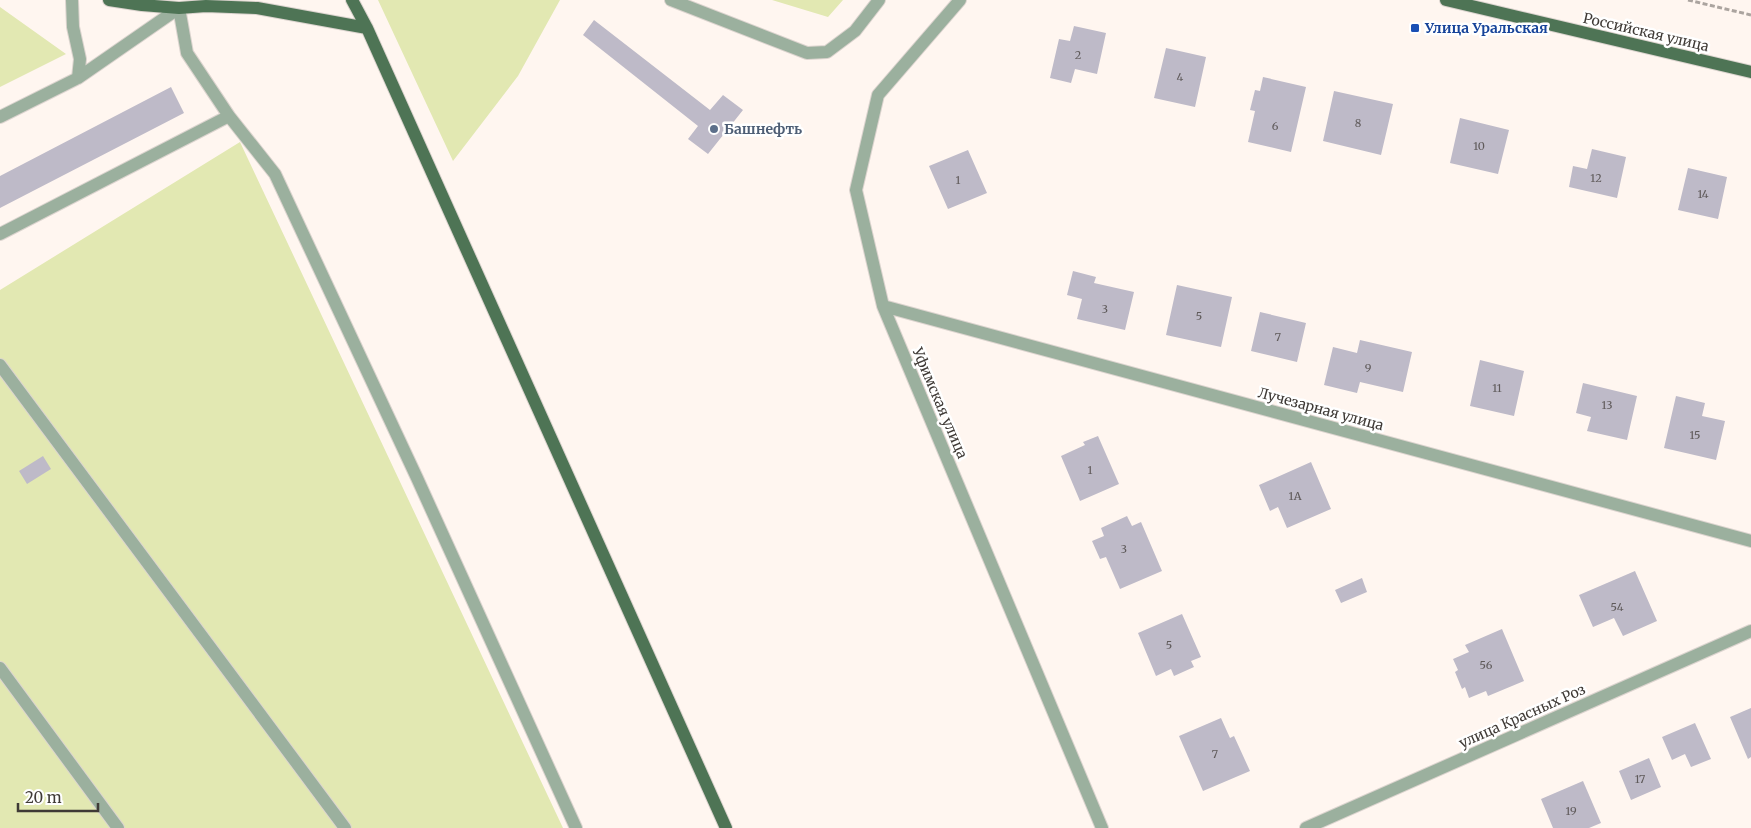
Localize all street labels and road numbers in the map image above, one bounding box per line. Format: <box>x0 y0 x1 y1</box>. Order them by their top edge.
street label: Российская улица <box>1581 9 1711 55</box>
street label: Уфимская улица <box>908 344 972 462</box>
street label: Лучезарная улица <box>1256 384 1386 435</box>
street label: улица Красных Роз <box>1456 680 1588 752</box>

